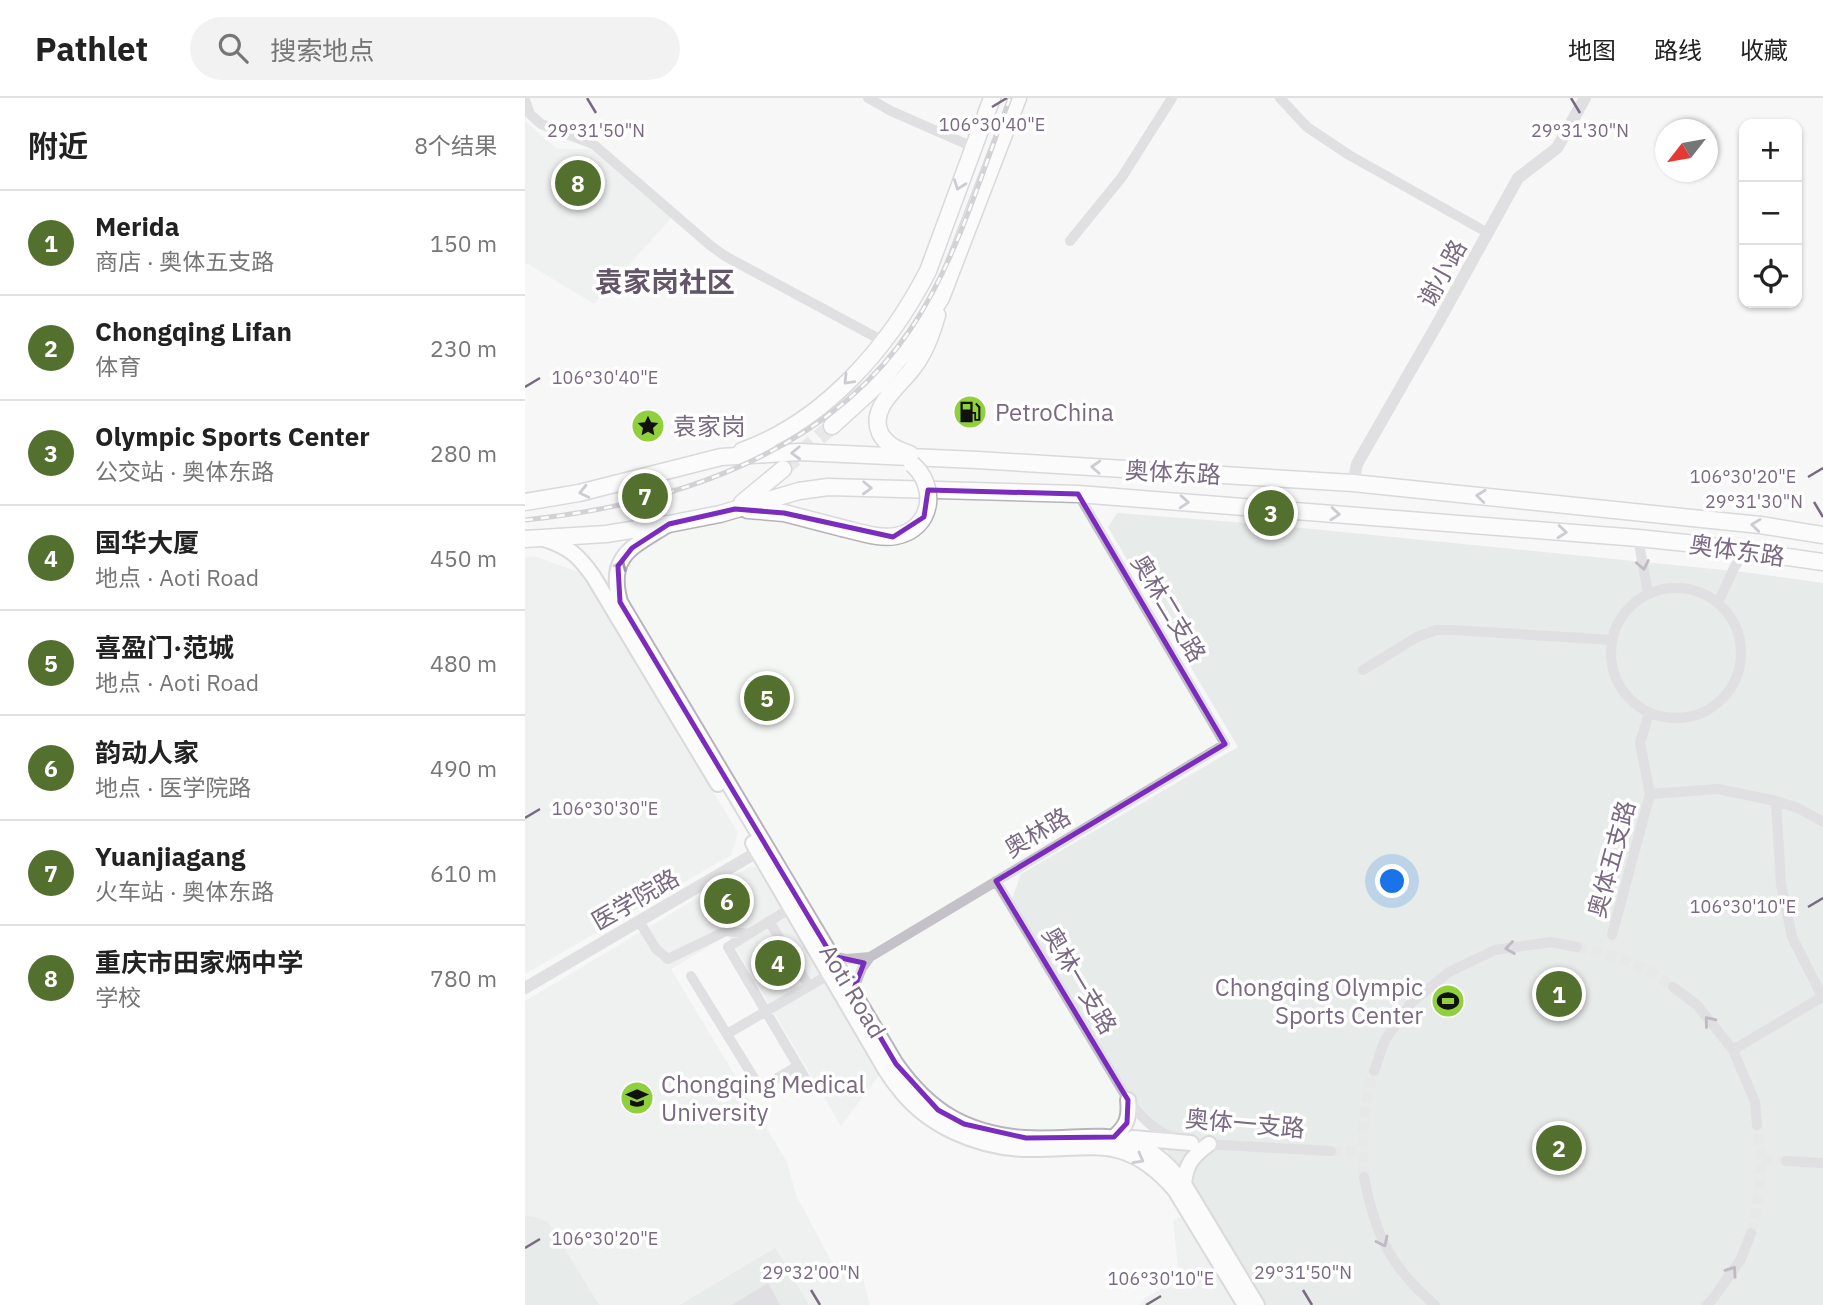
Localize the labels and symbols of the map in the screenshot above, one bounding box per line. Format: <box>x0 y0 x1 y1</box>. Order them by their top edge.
text: 106°30'40"E <box>939 113 1045 136</box>
text: 29°31'50"N <box>547 119 645 142</box>
text: 29°31'30"N <box>1531 119 1629 142</box>
north arrow <box>1655 119 1718 182</box>
pin: 8 <box>555 157 601 209</box>
one-way arrow <box>954 178 968 190</box>
street label: 谢小路 <box>1411 234 1473 312</box>
district label: 袁家岗社区 <box>595 263 735 300</box>
text: 106°30'40"E <box>552 366 658 389</box>
one-way arrow <box>844 372 857 385</box>
fuel station icon: PetroChina <box>951 393 989 431</box>
place label: PetroChina <box>995 396 1114 428</box>
place icon: 袁家岗 <box>629 407 667 445</box>
place label: 袁家岗 <box>673 410 745 442</box>
one-way arrow <box>790 445 801 460</box>
street label: 奥体东路 <box>1124 454 1222 490</box>
one-way arrow <box>1090 460 1101 475</box>
text: 106°30'20"E <box>1690 465 1796 488</box>
pin: 7 <box>622 470 668 522</box>
one-way arrow <box>861 481 872 496</box>
one-way arrow <box>578 483 590 498</box>
pin: 3 <box>1248 487 1294 539</box>
one-way arrow <box>1475 489 1486 504</box>
text: 29°31'30"N <box>1705 490 1803 513</box>
one-way arrow <box>1178 494 1189 509</box>
one-way arrow <box>1330 506 1341 521</box>
one-way arrow <box>1750 518 1761 533</box>
one-way arrow <box>1556 524 1567 539</box>
street label: 奥体东路 <box>1687 527 1787 573</box>
street label: 奥林二支路 <box>1124 548 1214 668</box>
one-way arrow <box>1635 559 1650 571</box>
one-way arrow <box>612 560 626 572</box>
pin: 5 <box>744 672 790 724</box>
text: 106°30'30"E <box>552 797 658 820</box>
street label: 奥体五支路 <box>1580 797 1642 921</box>
street label: 奥林路 <box>998 800 1076 864</box>
street label: 医学院路 <box>585 861 685 937</box>
your location <box>1375 864 1409 898</box>
pin: 6 <box>704 875 750 927</box>
text: 106°30'10"E <box>1690 895 1796 918</box>
street label: 奥林一支路 <box>1035 920 1125 1040</box>
pin: 4 <box>755 937 801 989</box>
street label: Aoti Road <box>812 938 894 1044</box>
one-way arrow <box>1504 940 1515 955</box>
pin: 1 <box>1536 968 1582 1020</box>
place label: Chongqing Olympic Sports Center <box>1215 971 1423 1031</box>
sports icon: Chongqing Olympic Sports Center <box>1429 982 1467 1020</box>
one-way arrow <box>1705 1016 1718 1028</box>
place label: Chongqing Medical University <box>661 1068 865 1128</box>
school or university icon: Chongqing Medical University <box>618 1079 656 1117</box>
street label: 奥体一支路 <box>1184 1102 1306 1144</box>
pin: 2 <box>1536 1122 1582 1174</box>
one-way arrow <box>1132 1151 1144 1165</box>
text: 106°30'20"E <box>552 1227 658 1250</box>
one-way arrow <box>1375 1235 1389 1247</box>
text: 29°32'00"N <box>762 1261 860 1284</box>
text: 29°31'50"N <box>1254 1261 1352 1284</box>
one-way arrow <box>1724 1266 1736 1279</box>
text: 106°30'10"E <box>1108 1267 1214 1290</box>

